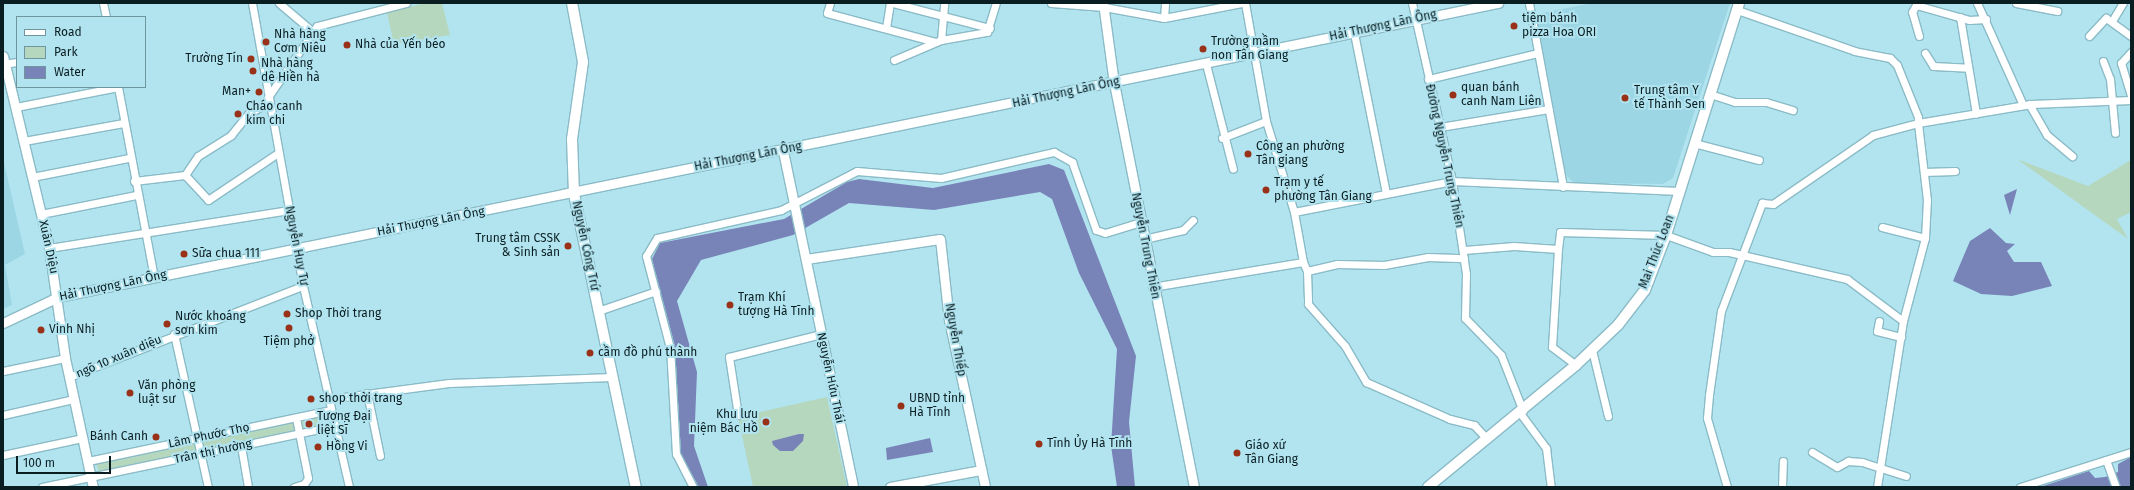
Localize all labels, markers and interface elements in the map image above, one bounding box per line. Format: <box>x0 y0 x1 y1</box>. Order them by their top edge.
street label: Hải Thượng Lãn Ông <box>1328 8 1438 44</box>
place label: tiệm bánh pizza Hoa ORI <box>1522 12 1596 40</box>
legend <box>16 16 146 88</box>
marker: tiệm bánh pizza Hoa ORI <box>1509 21 1519 31</box>
text: Road <box>54 25 82 39</box>
place label: Nhà hàng Cơm Niêu <box>274 28 326 56</box>
place label: Trường mầm non Tân Giang <box>1211 35 1288 63</box>
marker: Nhà hàng Cơm Niêu <box>261 37 271 47</box>
place label: Nhà của Yến béo <box>355 38 446 52</box>
marker: Nhà của Yến béo <box>342 40 352 50</box>
marker: Trường mầm non Tân Giang <box>1198 44 1208 54</box>
text: Park <box>54 45 78 59</box>
place label: Trường Tín <box>185 52 243 66</box>
marker: Trường Tín <box>246 54 256 64</box>
place label: Nhà hàng dê Hiền hà <box>261 57 320 85</box>
text: Water <box>54 65 85 79</box>
marker: Nhà hàng dê Hiền hà <box>248 66 258 76</box>
street label: Hải Thượng Lãn Ông <box>1011 75 1121 111</box>
place label: quan bánh canh Nam Liên <box>1461 81 1542 109</box>
street label: Đường Nguyễn Trung Thiên <box>1422 83 1466 229</box>
place label: Trung tâm Y tế Thành Sen <box>1634 84 1705 112</box>
place label: Man+ <box>222 85 251 99</box>
marker: Man+ <box>254 87 264 97</box>
marker: quan bánh canh Nam Liên <box>1448 90 1458 100</box>
marker: Trung tâm Y tế Thành Sen <box>1619 92 1631 104</box>
place label: Cháo canh kim chi <box>246 100 303 128</box>
marker: Cháo canh kim chi <box>233 109 243 119</box>
street label: Hải Thượng Lãn Ông <box>693 140 803 174</box>
place label: Công an phường Tân giang <box>1256 140 1344 168</box>
marker: Công an phường Tân giang <box>1243 149 1253 159</box>
place label: Trạm y tế phường Tân Giang <box>1274 176 1372 204</box>
marker: Trạm y tế phường Tân Giang <box>1261 185 1271 195</box>
street label: Nguyễn Trung Thiên <box>1128 192 1162 300</box>
street label: Nguyễn Công Trứ <box>568 200 602 292</box>
street label: Nguyễn Huy Tự <box>281 205 311 287</box>
street label: Hải Thượng Lãn Ông <box>376 205 486 239</box>
street label: Mai Thúc Loan <box>1636 213 1678 291</box>
street label: Xuân Diệu <box>35 219 61 275</box>
place label: Trung tâm CSSK & Sinh sản <box>475 232 560 260</box>
marker: Trung tâm CSSK & Sinh sản <box>563 241 573 251</box>
place label: Sữa chua 111 <box>192 247 260 261</box>
marker: Sữa chua 111 <box>179 249 189 259</box>
street label: Hải Thượng Lãn Ông <box>58 268 168 304</box>
place label: Trạm Khí tượng Hà Tĩnh <box>738 291 814 319</box>
marker: Trạm Khí tượng Hà Tĩnh <box>725 300 735 310</box>
street label: Nguyễn Thiếp <box>941 302 969 378</box>
place label: Shop Thời trang <box>295 307 381 321</box>
marker: Shop Thời trang <box>282 309 292 319</box>
place label: Nước khoáng sơn kim <box>175 310 246 338</box>
marker: Nước khoáng sơn kim <box>162 319 172 329</box>
place label: Vinh Nhị <box>49 323 95 337</box>
marker: Tiệm phở <box>284 323 294 333</box>
marker: Vinh Nhị <box>36 325 46 335</box>
street label: Nguyễn Hứu Thái <box>813 331 847 425</box>
street label: ngõ 10 xuân diệu <box>74 332 164 382</box>
place label: Tiệm phở <box>264 335 314 349</box>
place label: cầm đồ phú thành <box>598 346 697 360</box>
marker: cầm đồ phú thành <box>585 348 595 358</box>
place label: Văn phòng luật sư <box>138 379 195 407</box>
marker: Văn phòng luật sư <box>125 388 135 398</box>
place label: shop thời trang <box>319 392 402 406</box>
place label: UBND tỉnh Hà Tĩnh <box>909 392 965 420</box>
marker: shop thời trang <box>306 394 316 404</box>
marker: UBND tỉnh Hà Tĩnh <box>896 401 906 411</box>
place label: Khu lưu niệm Bác Hồ <box>690 408 758 436</box>
place label: Tượng Đại liệt Sĩ <box>317 410 371 438</box>
marker: Khu lưu niệm Bác Hồ <box>761 417 771 427</box>
marker: Tượng Đại liệt Sĩ <box>304 419 314 429</box>
street label: Lâm Phước Thọ <box>167 420 251 452</box>
place label: Bánh Canh <box>90 430 148 444</box>
marker: Bánh Canh <box>151 432 161 442</box>
street label: Trân thị hường <box>173 437 253 467</box>
place label: Tĩnh Ủy Hà Tĩnh <box>1047 437 1132 451</box>
marker: Tĩnh Ủy Hà Tĩnh <box>1034 439 1044 449</box>
place label: Giáo xứ Tân Giang <box>1245 439 1298 467</box>
place label: Hồng Vi <box>326 440 368 454</box>
marker: Hồng Vi <box>313 442 323 452</box>
scale bar <box>18 448 113 474</box>
marker: Giáo xứ Tân Giang <box>1232 448 1242 458</box>
text: 100 m <box>23 456 55 470</box>

